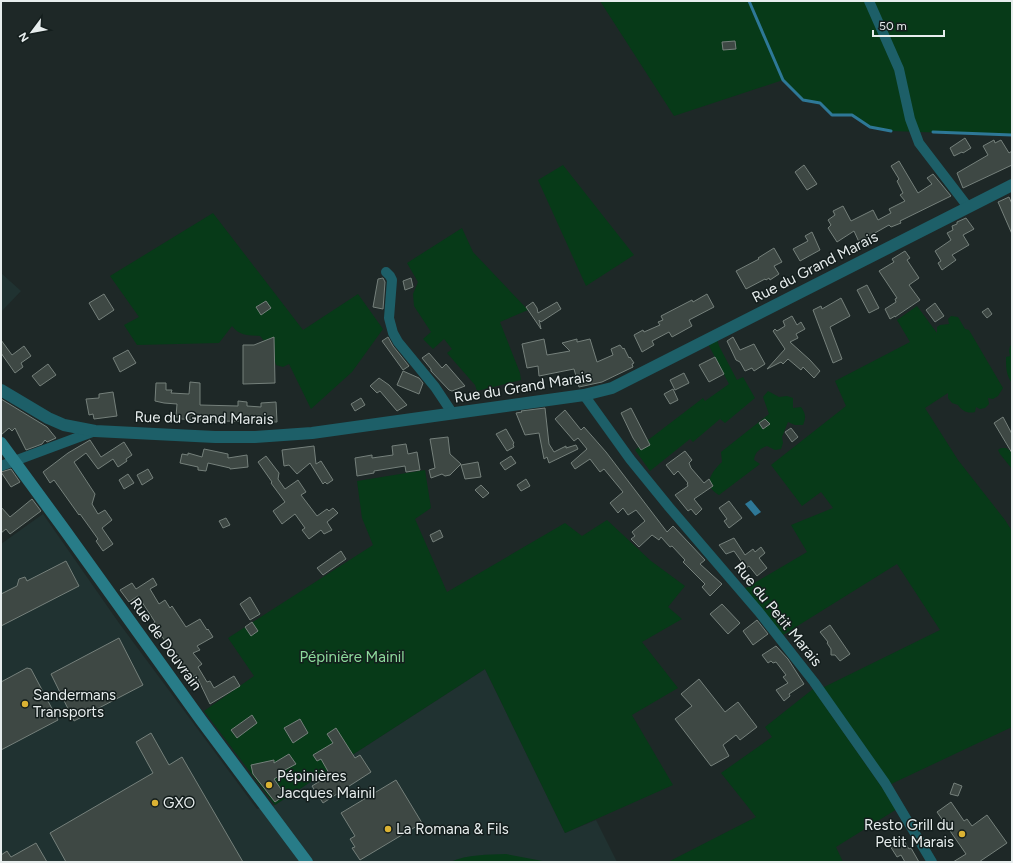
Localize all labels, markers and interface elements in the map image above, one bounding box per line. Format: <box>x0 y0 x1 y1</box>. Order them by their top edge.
north arrow <box>12 12 52 52</box>
scale bar <box>873 12 944 38</box>
text: 50 m <box>879 19 907 33</box>
text: N <box>16 30 32 44</box>
street label: Rue du Grand Marais <box>749 227 881 307</box>
street label: Rue du Grand Marais <box>453 367 593 407</box>
street label: Rue du Grand Marais <box>134 408 274 428</box>
street label: Rue du Petit Marais <box>730 558 826 670</box>
street label: Rue de Douvrain <box>126 594 206 694</box>
park label: Pépinière Mainil <box>299 648 405 666</box>
place label: Sandermans Transports <box>33 686 116 721</box>
marker: Sandermans Transports <box>20 699 30 709</box>
place label: Pépinières Jacques Mainil <box>277 767 375 802</box>
marker: Pépinières Jacques Mainil <box>264 780 274 790</box>
place label: GXO <box>163 794 195 812</box>
marker: GXO <box>150 798 160 808</box>
place label: Resto Grill du Petit Marais <box>864 816 954 851</box>
place label: La Romana & Fils <box>396 820 509 838</box>
marker: La Romana & Fils <box>383 824 393 834</box>
marker: Resto Grill du Petit Marais <box>957 829 967 839</box>

